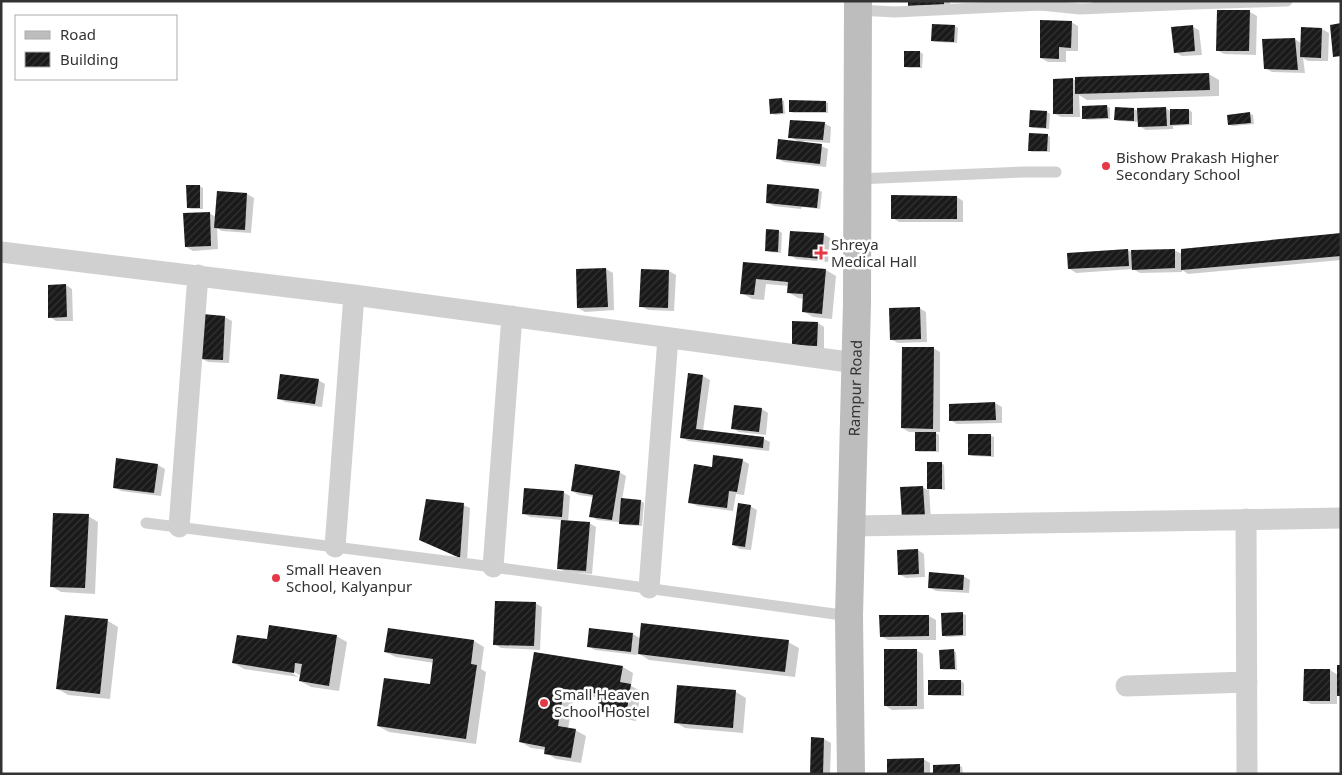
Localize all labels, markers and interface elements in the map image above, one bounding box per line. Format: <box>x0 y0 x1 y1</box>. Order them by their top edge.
legend <box>15 15 178 80</box>
text: Road <box>60 24 96 44</box>
text: Building <box>60 49 118 69</box>
place label: Bishow Prakash Higher Secondary School <box>1116 147 1279 184</box>
marker: Bishow Prakash Higher Secondary School <box>1100 160 1112 172</box>
place label: Shreya Medical Hall <box>831 234 917 271</box>
marker: Shreya Medical Hall <box>815 247 827 259</box>
street label: Rampur Road <box>844 340 866 437</box>
place label: Small Heaven School, Kalyanpur <box>286 559 412 596</box>
marker: Small Heaven School, Kalyanpur <box>270 572 282 584</box>
place label: Small Heaven School Hostel <box>554 684 650 721</box>
marker: Small Heaven School Hostel <box>538 697 550 709</box>

